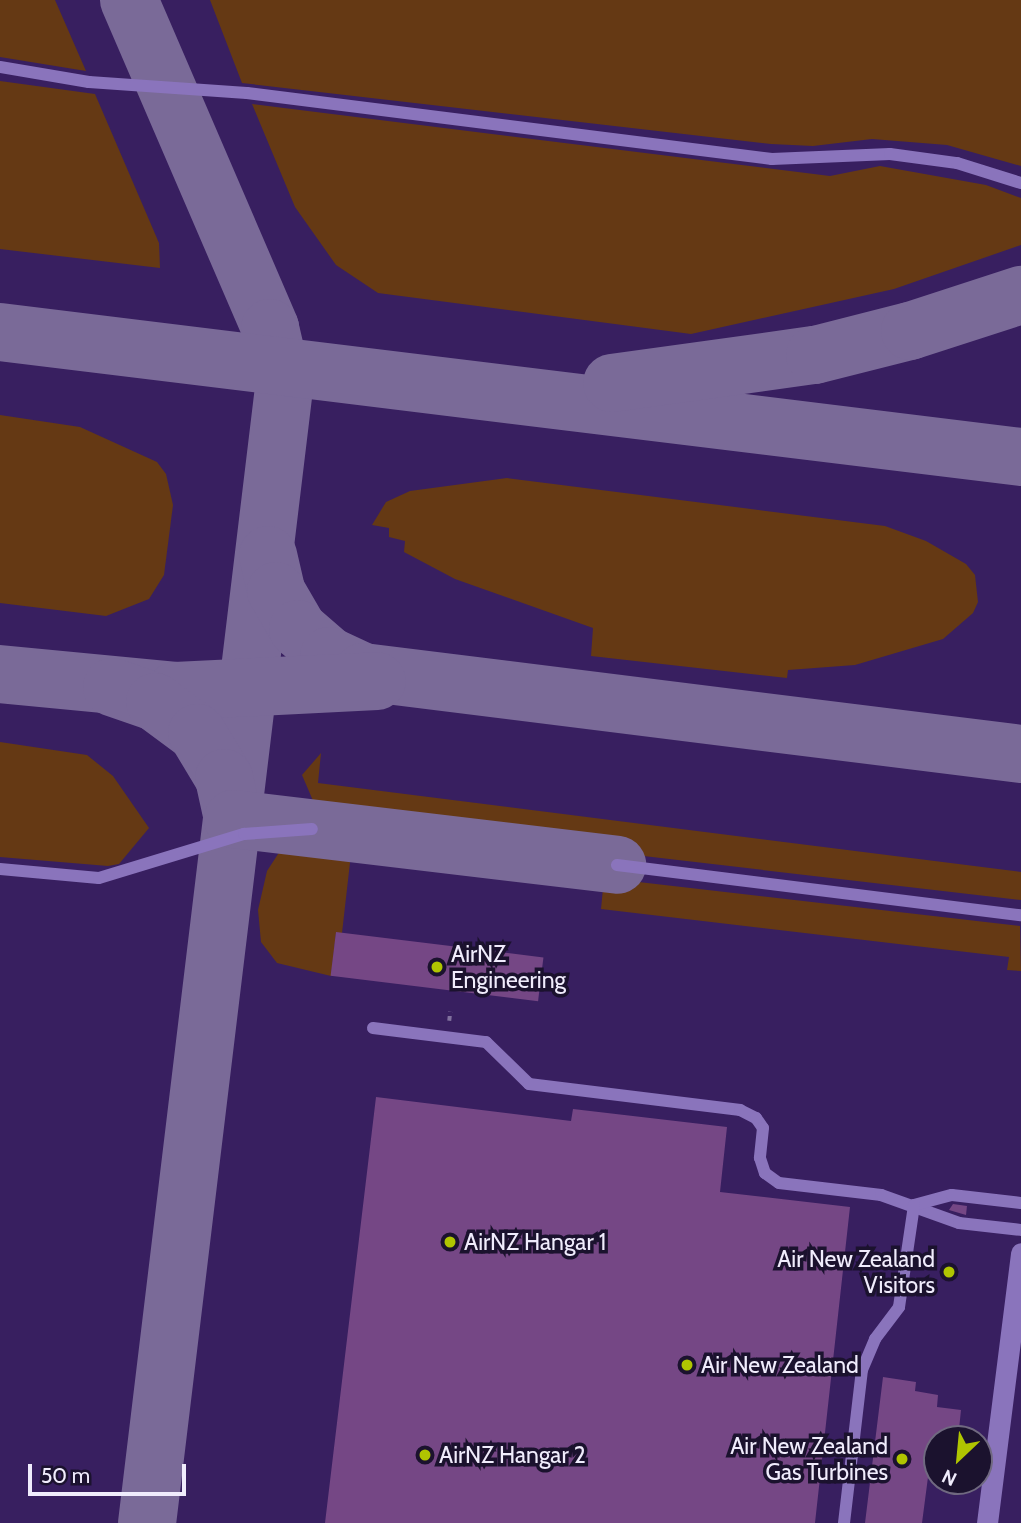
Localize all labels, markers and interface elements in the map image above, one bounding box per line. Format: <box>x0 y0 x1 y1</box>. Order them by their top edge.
place label: AirNZ Engineering <box>451 940 566 994</box>
marker: AirNZ Engineering <box>429 959 445 975</box>
place label: AirNZ Hangar 1 <box>464 1228 606 1256</box>
marker: AirNZ Hangar 1 <box>442 1234 458 1250</box>
place label: Air New Zealand Visitors <box>777 1245 935 1299</box>
marker: Air New Zealand Visitors <box>941 1264 957 1280</box>
place label: Air New Zealand <box>701 1351 859 1379</box>
marker: Air New Zealand <box>679 1357 695 1373</box>
north arrow <box>923 1425 993 1495</box>
place label: Air New Zealand Gas Turbines <box>730 1432 888 1486</box>
place label: AirNZ Hangar 2 <box>439 1441 586 1469</box>
marker: AirNZ Hangar 2 <box>417 1447 433 1463</box>
scale bar <box>32 1450 189 1494</box>
marker: Air New Zealand Gas Turbines <box>894 1451 910 1467</box>
text: 50 m <box>41 1463 90 1488</box>
text: N <box>938 1464 961 1491</box>

